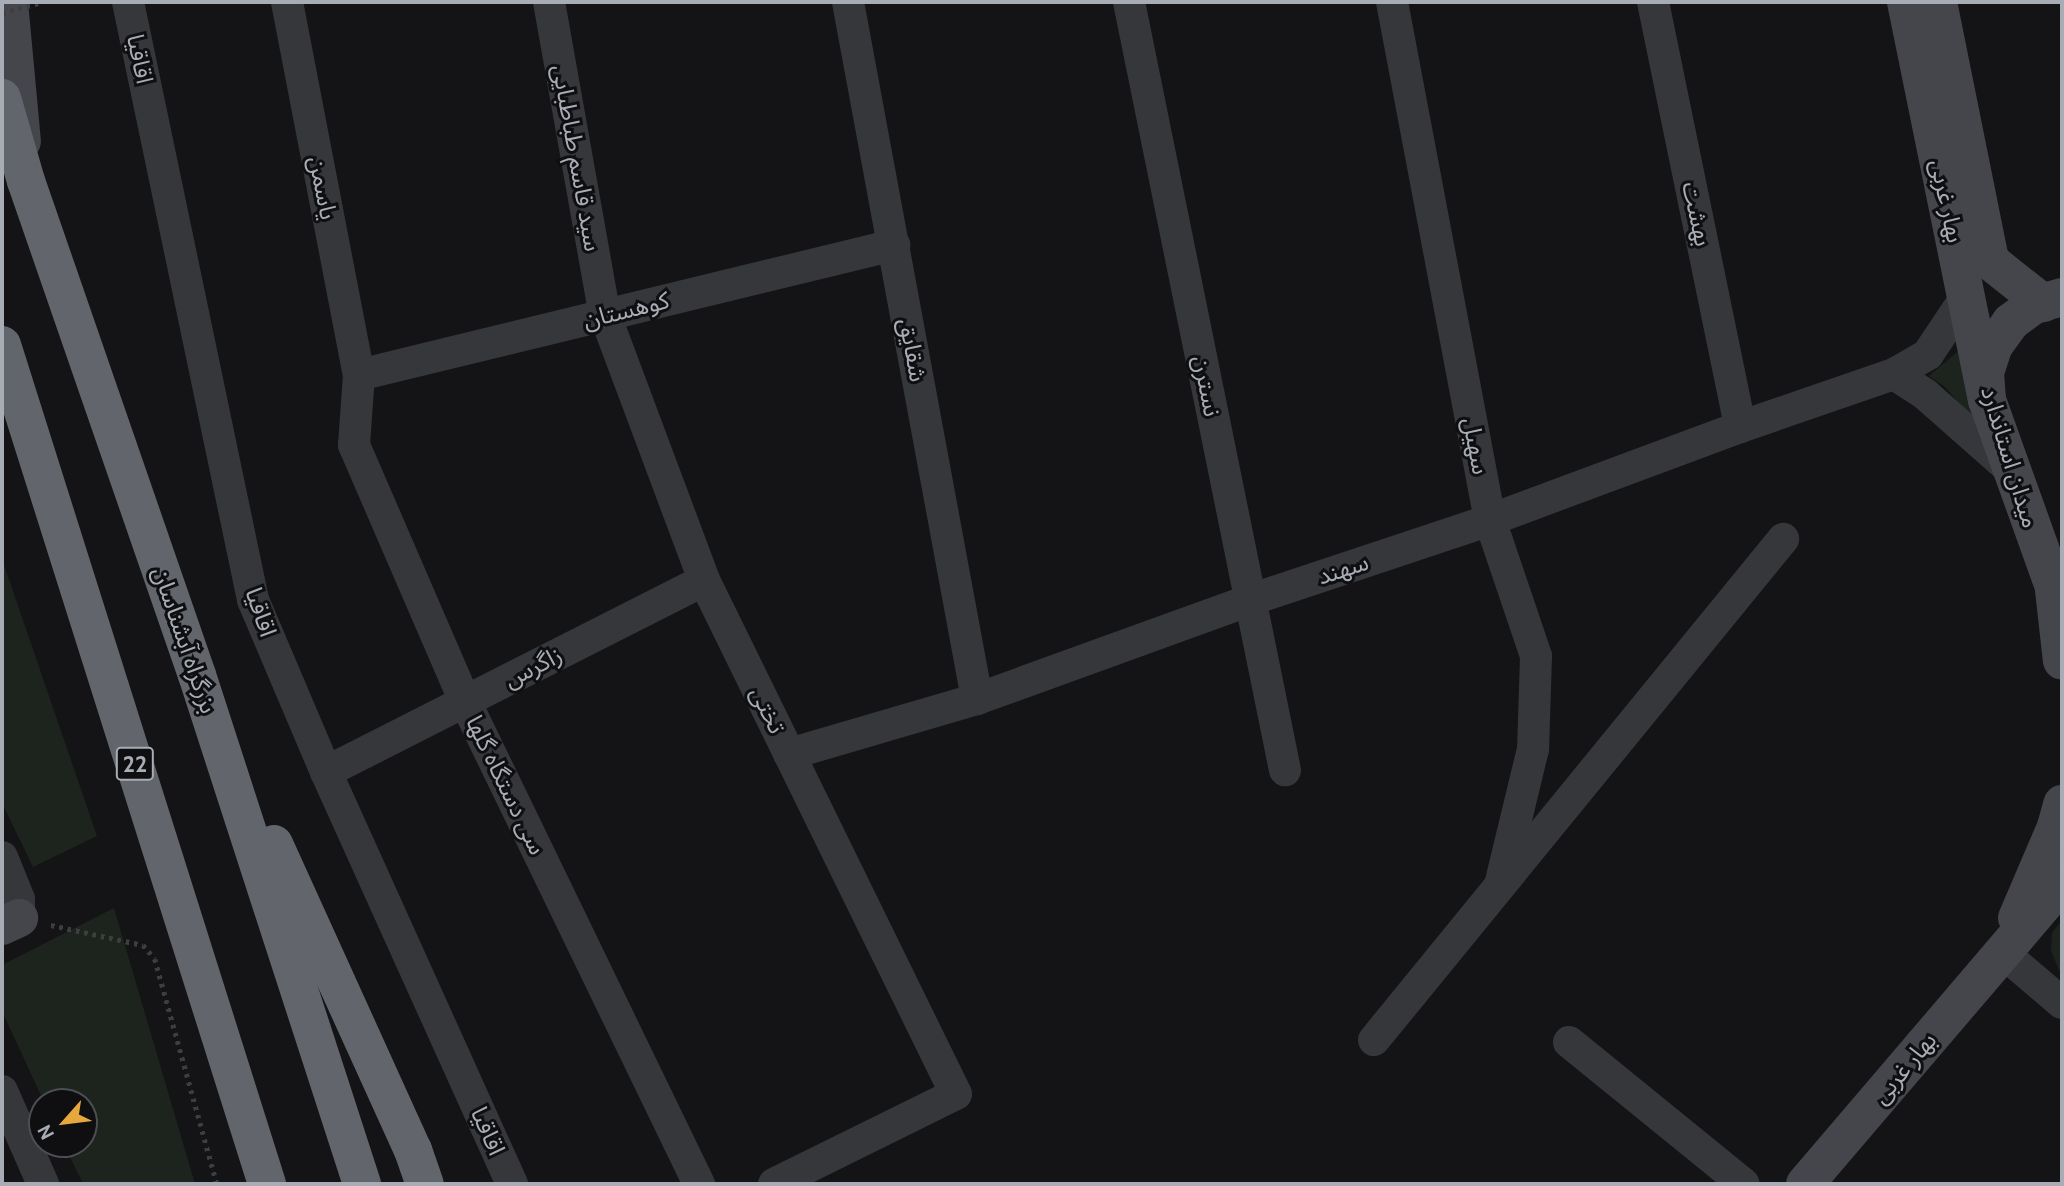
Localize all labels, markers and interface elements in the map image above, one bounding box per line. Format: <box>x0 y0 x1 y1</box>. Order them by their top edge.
street label: اقاقیا <box>121 32 159 86</box>
street label: سید قاسم طباطبایی <box>546 62 608 254</box>
street label: یاسمن <box>303 154 343 222</box>
street label: بهار غربی <box>1924 157 1970 245</box>
street label: بهشت <box>1676 179 1718 249</box>
street label: کوهستان <box>580 285 672 335</box>
street label: شقایق <box>893 316 933 384</box>
street label: نسترن <box>1187 353 1227 419</box>
street label: میدان استاندارد <box>1975 383 2045 531</box>
street label: سهیل <box>1456 415 1496 477</box>
street label: سهند <box>1314 547 1372 591</box>
street label: بزرگراه آبشناسان <box>146 563 224 717</box>
street label: اقاقیا <box>239 584 283 640</box>
street label: زاگرس <box>499 640 567 694</box>
street label: تختی <box>744 682 792 738</box>
street label: سی دستگاه گلها <box>460 711 552 859</box>
road number: 22 <box>116 744 154 784</box>
street label: بهار غربی <box>1866 1026 1942 1110</box>
north arrow <box>28 1088 98 1158</box>
street label: اقاقیا <box>465 1102 511 1160</box>
text: N <box>32 1121 59 1143</box>

